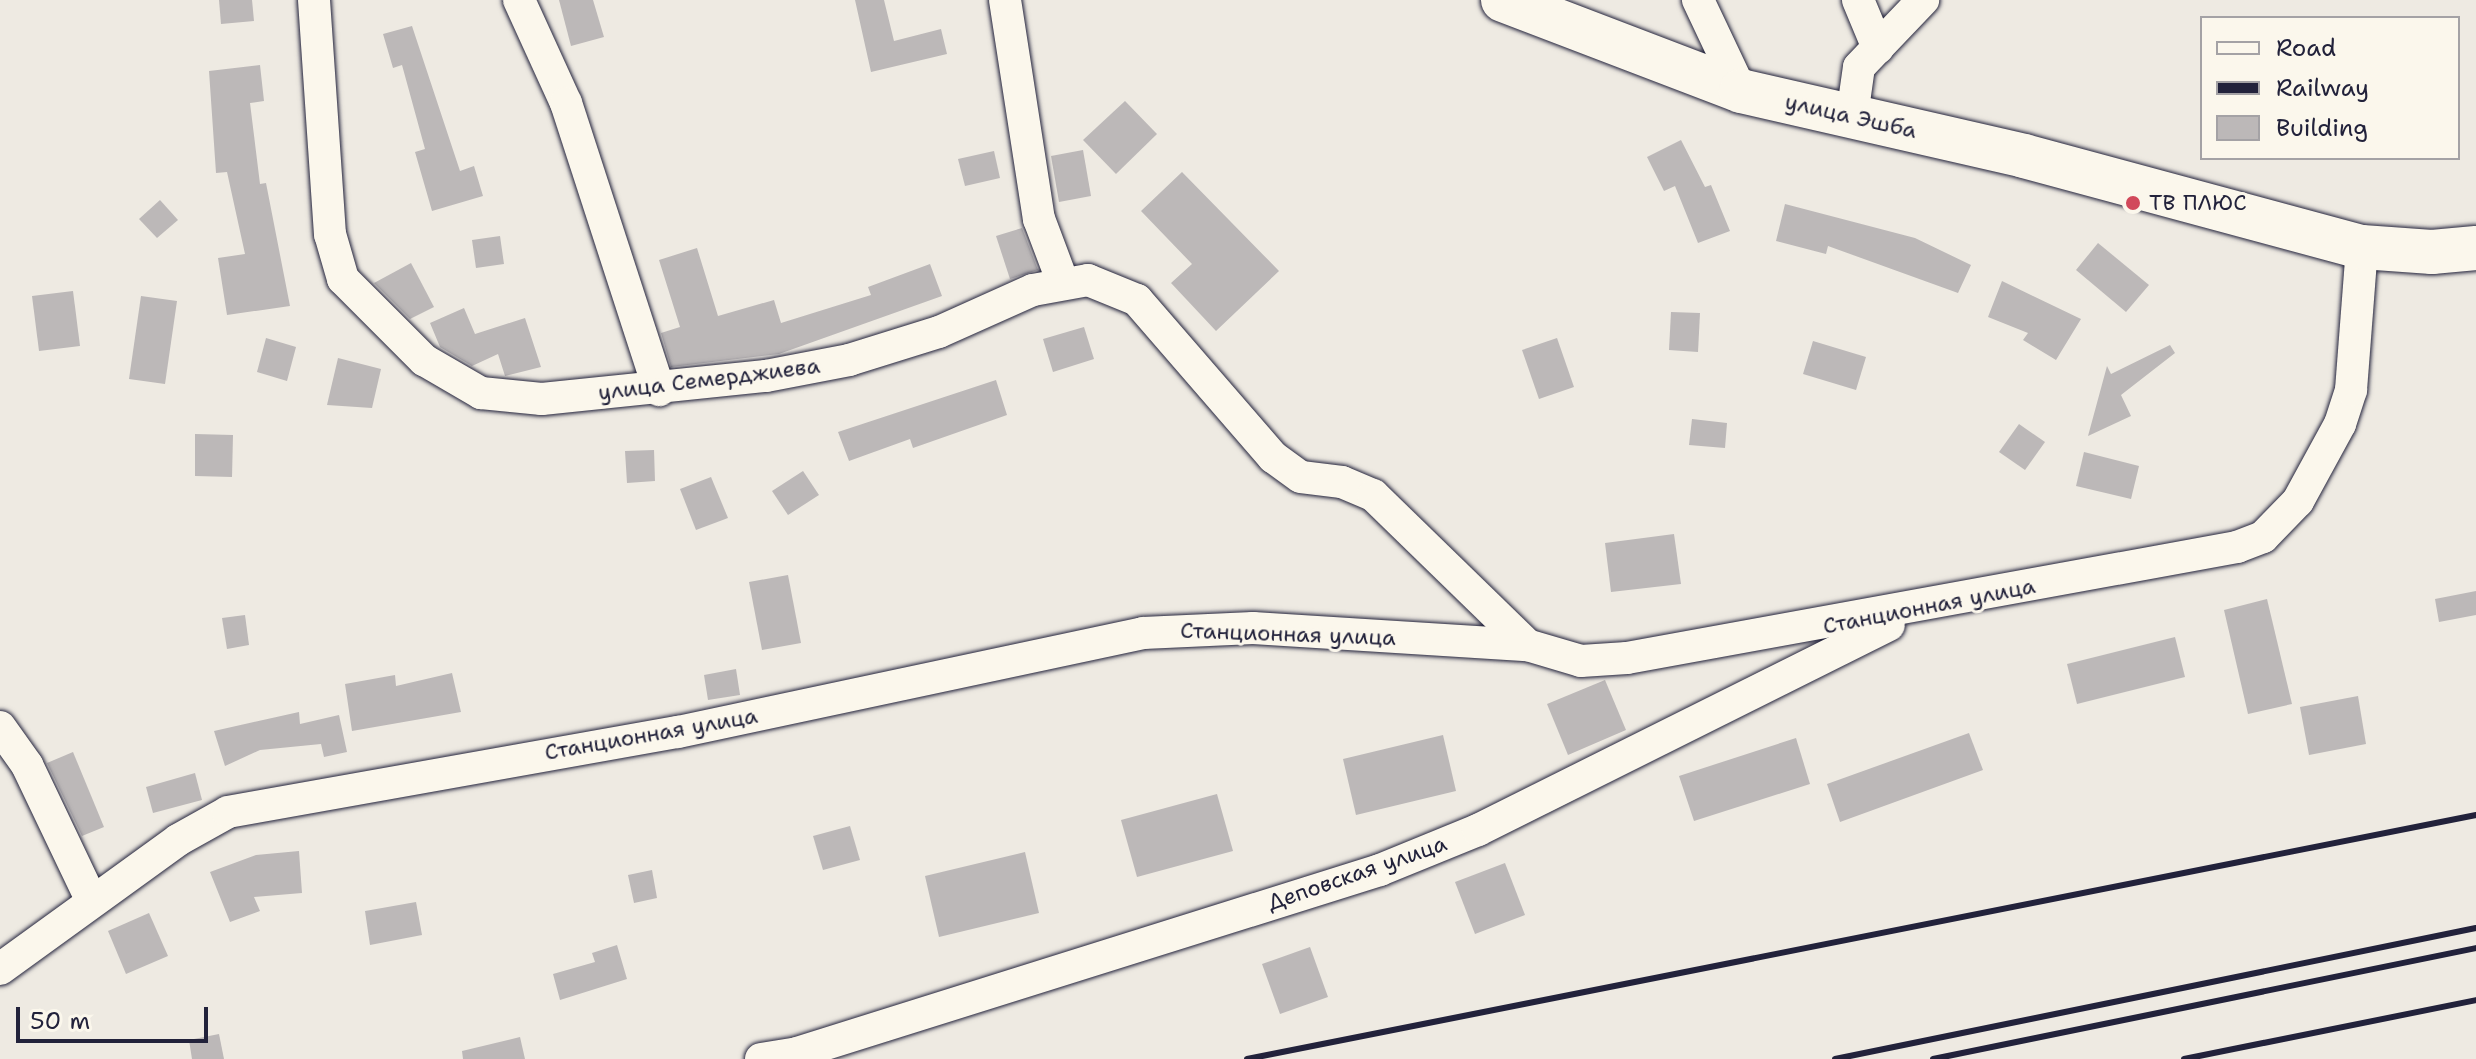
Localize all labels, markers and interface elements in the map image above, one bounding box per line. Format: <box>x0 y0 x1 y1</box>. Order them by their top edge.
legend <box>2200 16 2460 160</box>
text: Road <box>2276 32 2336 64</box>
text: Railway <box>2276 72 2369 104</box>
street label: улица Эшба <box>1783 88 1919 144</box>
text: Building <box>2276 112 2368 144</box>
place label: ТВ ПЛЮС <box>2149 190 2247 216</box>
marker: ТВ ПЛЮС <box>2124 194 2142 212</box>
street label: улица Семерджиева <box>597 352 821 406</box>
street label: Станционная улица <box>1821 572 2037 640</box>
street label: Станционная улица <box>1180 617 1396 651</box>
street label: Станционная улица <box>543 702 759 766</box>
street label: Деповская улица <box>1264 830 1450 916</box>
scale bar <box>20 991 212 1041</box>
text: 50 m <box>30 1005 90 1037</box>

